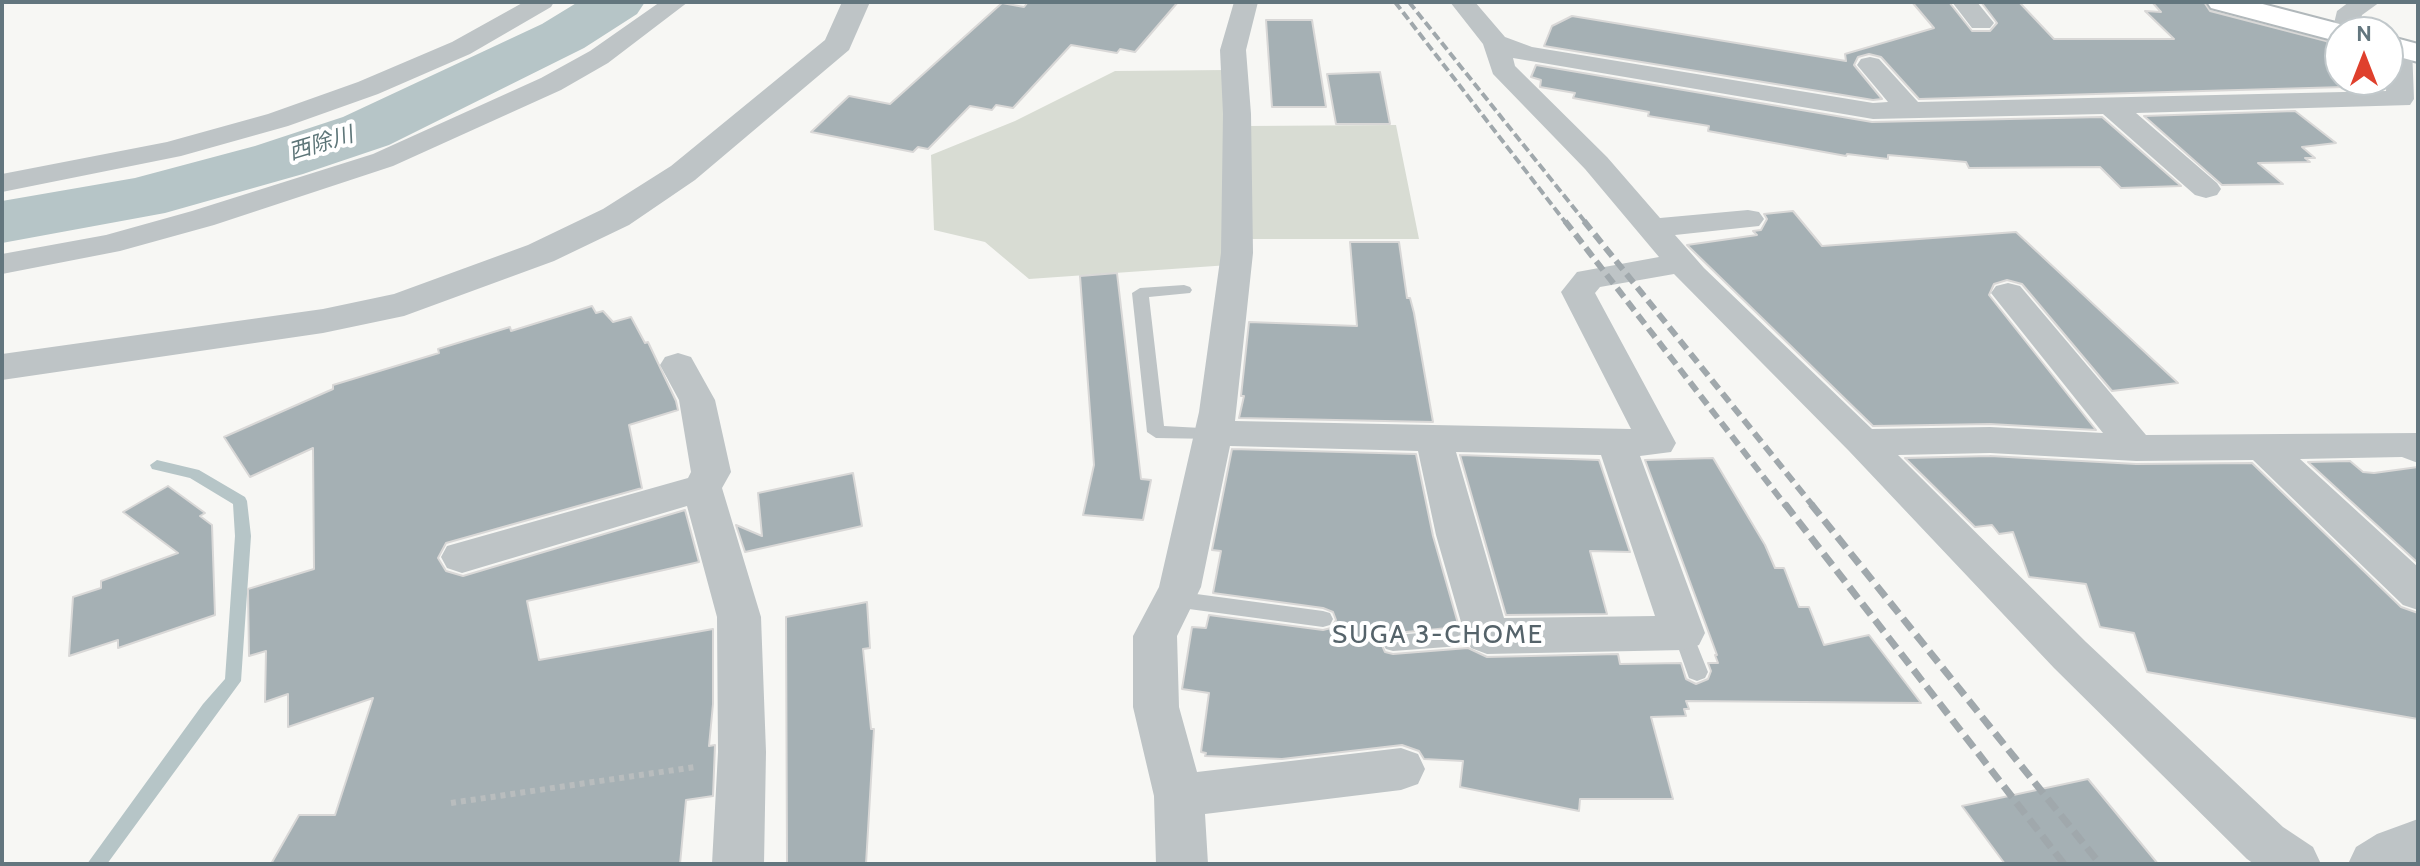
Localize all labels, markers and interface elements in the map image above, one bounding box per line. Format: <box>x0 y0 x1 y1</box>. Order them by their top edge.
north arrow <box>2324 16 2404 96</box>
text: N <box>2356 20 2372 47</box>
water label: 西除川 <box>286 122 356 166</box>
district label: SUGA 3-CHOME <box>1332 619 1544 651</box>

